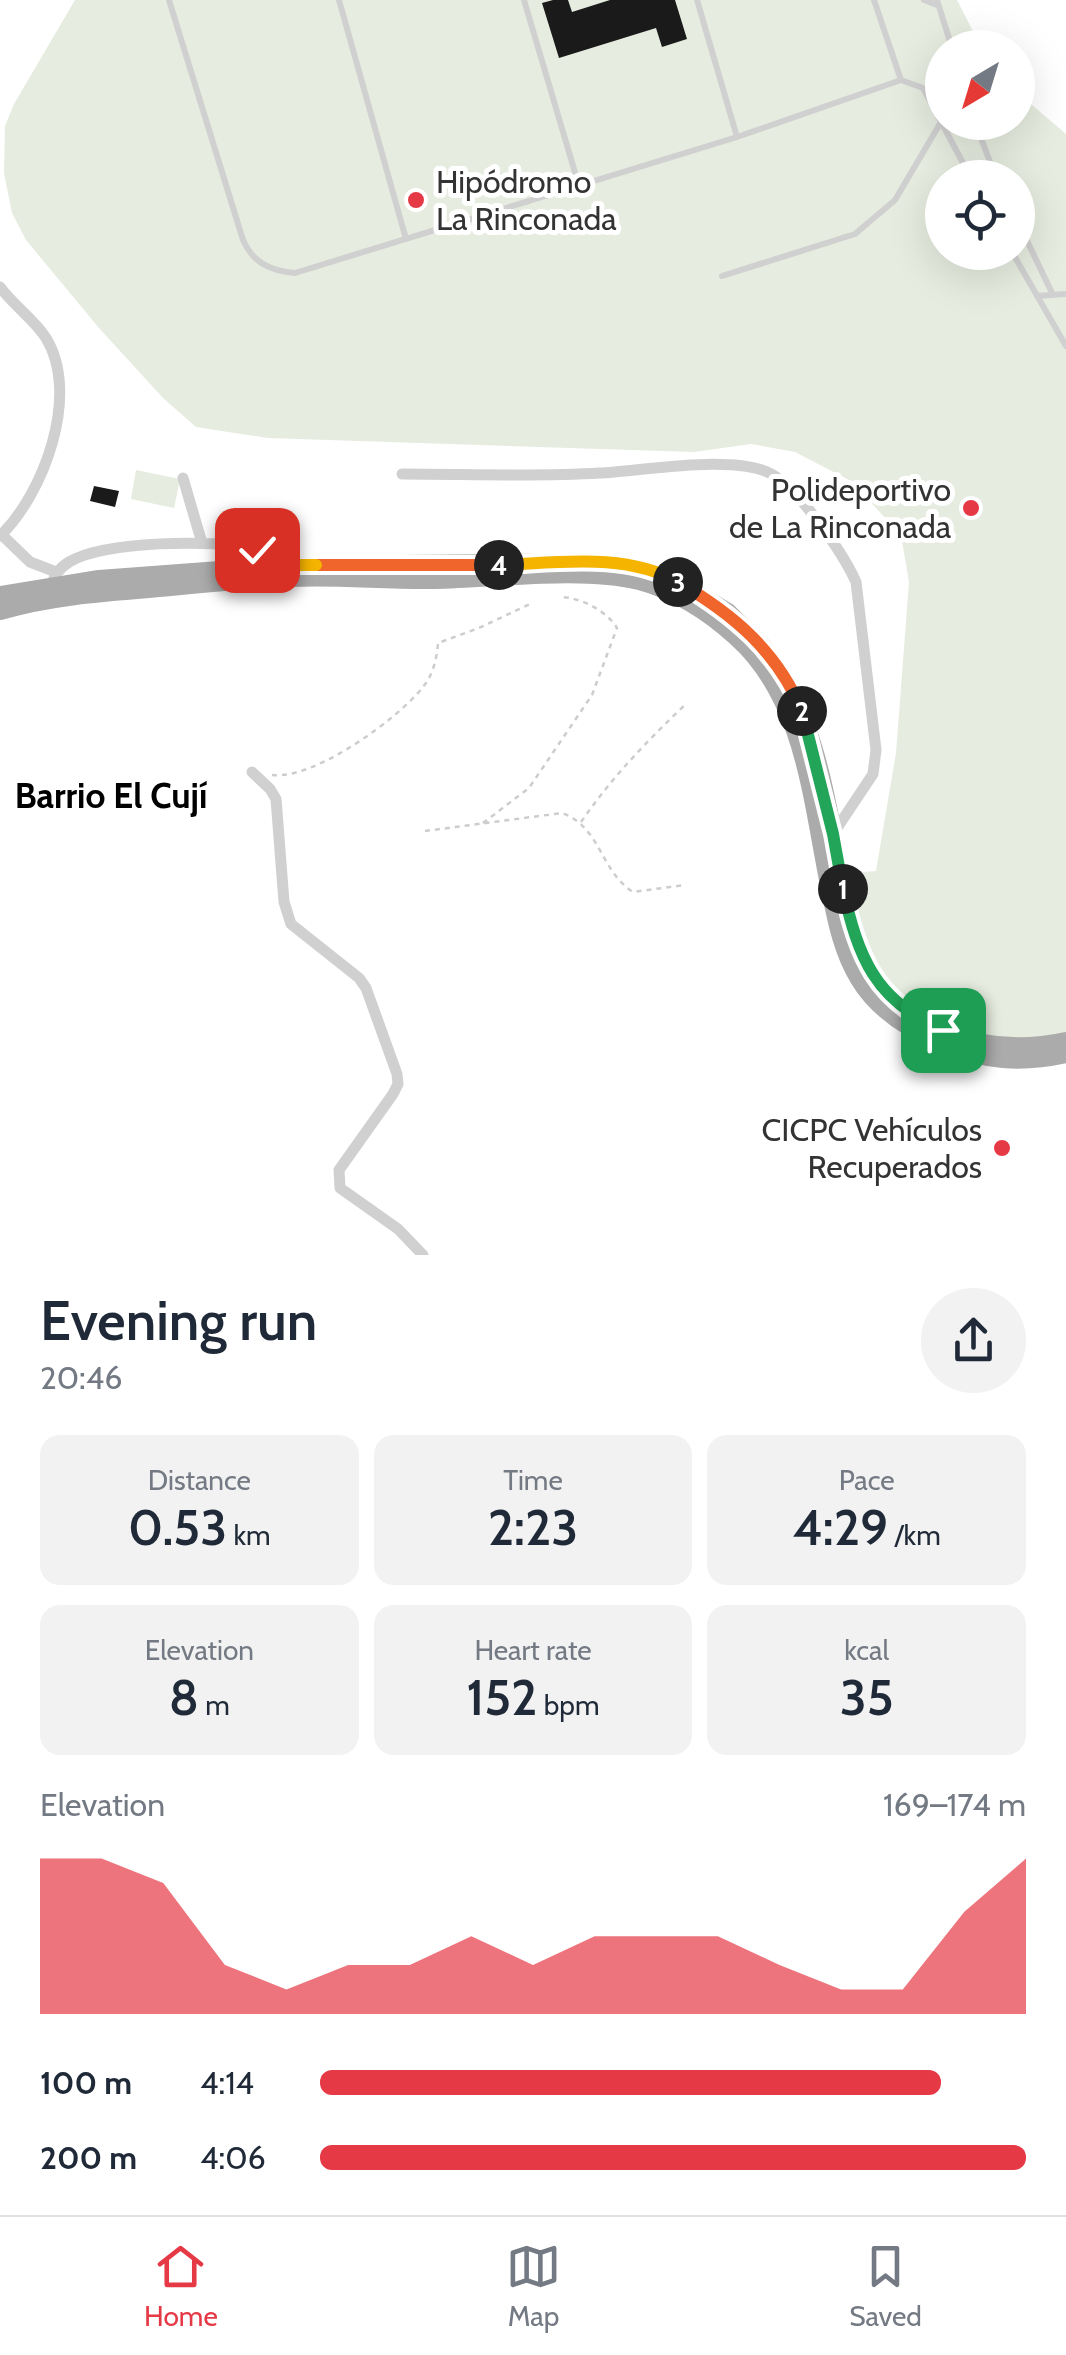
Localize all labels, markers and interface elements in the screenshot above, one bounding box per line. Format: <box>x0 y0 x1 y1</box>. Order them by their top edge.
north arrow <box>925 30 1035 140</box>
map controls <box>925 30 1035 270</box>
button: locate <box>925 160 1035 270</box>
place label: Hipódromo La Rinconada <box>436 162 617 238</box>
marker: Hipódromo La Rinconada <box>405 189 427 211</box>
place label: Polideportivo de La Rinconada <box>729 470 952 546</box>
marker: Polideportivo de La Rinconada <box>960 497 982 519</box>
pin <box>215 508 300 593</box>
icon: check <box>230 523 285 578</box>
pin: 4 <box>474 540 524 590</box>
text: 4 <box>490 548 508 582</box>
pin: 3 <box>653 557 703 607</box>
text: 3 <box>670 565 686 599</box>
pin: 2 <box>777 686 827 736</box>
text: 2 <box>795 694 809 728</box>
district label: Barrio El Cují <box>15 774 207 817</box>
pin: 1 <box>818 864 868 914</box>
text: 1 <box>838 872 848 906</box>
pin <box>901 988 986 1073</box>
icon: arrive <box>916 1003 971 1058</box>
place label: CICPC Vehículos Recuperados <box>762 1110 982 1186</box>
marker: CICPC Vehículos Recuperados <box>991 1137 1013 1159</box>
text: Evening run <box>40 1287 317 1354</box>
button: share <box>921 1288 1026 1393</box>
text: 20:46 <box>40 1358 122 1397</box>
text: Distance <box>148 1463 251 1497</box>
text: Time <box>503 1463 563 1497</box>
text: Pace <box>839 1463 895 1497</box>
text: 0.53 <box>128 1497 227 1558</box>
text: 2:23 <box>488 1497 578 1558</box>
text: 4:29 <box>793 1497 888 1558</box>
text: km <box>227 1518 271 1552</box>
text: /km <box>888 1518 941 1552</box>
text: Elevation <box>145 1633 254 1667</box>
text: Heart rate <box>474 1633 592 1667</box>
text: kcal <box>844 1633 889 1667</box>
text: 8 <box>169 1667 199 1728</box>
text: 152 <box>467 1667 537 1728</box>
text: 35 <box>840 1667 894 1728</box>
text: m <box>199 1688 230 1722</box>
text: bpm <box>537 1688 599 1722</box>
text: Elevation <box>40 1785 165 1824</box>
text: 169–174 m <box>883 1785 1026 1824</box>
text: 100 m <box>40 2063 132 2102</box>
text: 4:14 <box>200 2063 254 2102</box>
text: 200 m <box>40 2138 137 2177</box>
text: 4:06 <box>200 2138 266 2177</box>
tab: Home <box>144 2239 218 2333</box>
tab: Map <box>506 2239 561 2333</box>
tab: Saved <box>849 2239 922 2333</box>

